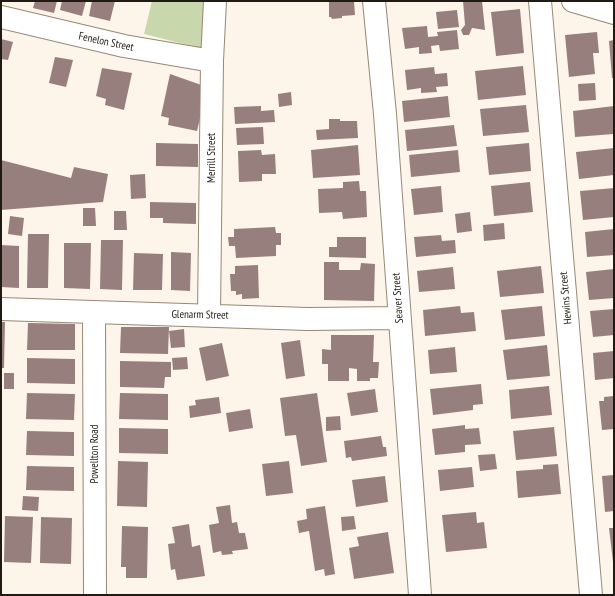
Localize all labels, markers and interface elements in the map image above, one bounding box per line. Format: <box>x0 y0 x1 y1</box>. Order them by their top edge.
street label: Fenelon Street <box>77 30 135 54</box>
street label: Merrill Street <box>205 133 219 183</box>
street label: Hewins Street <box>557 271 575 325</box>
street label: Seaver Street <box>390 272 406 324</box>
street label: Glenarm Street <box>171 308 229 322</box>
street label: Powellton Road <box>88 425 102 483</box>

